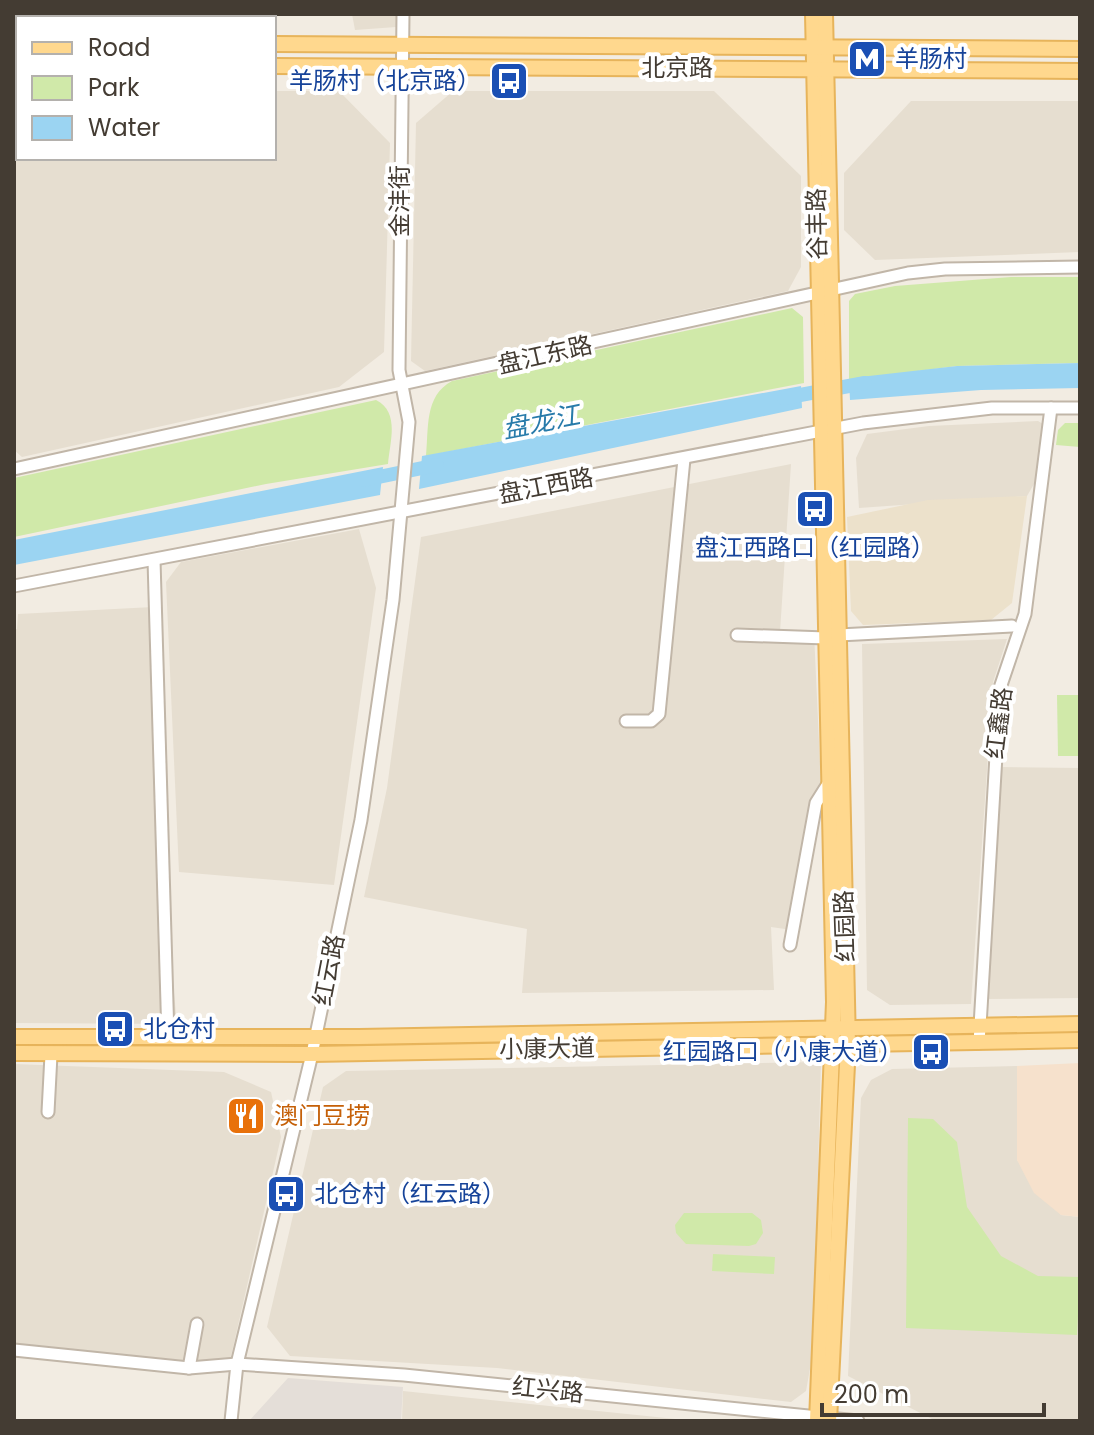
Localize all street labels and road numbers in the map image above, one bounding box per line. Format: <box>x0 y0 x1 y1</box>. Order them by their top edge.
street label: 北京路 <box>641 51 713 84</box>
street label: 金沣街 <box>383 165 416 237</box>
street label: 谷丰路 <box>799 188 834 260</box>
street label: 盘江东路 <box>494 328 595 381</box>
street label: 盘江西路 <box>496 460 596 511</box>
street label: 红鑫路 <box>978 685 1019 761</box>
street label: 红园路 <box>827 889 862 963</box>
street label: 红云路 <box>305 931 352 1008</box>
street label: 小康大道 <box>499 1031 595 1066</box>
street label: 红兴路 <box>511 1369 586 1410</box>

